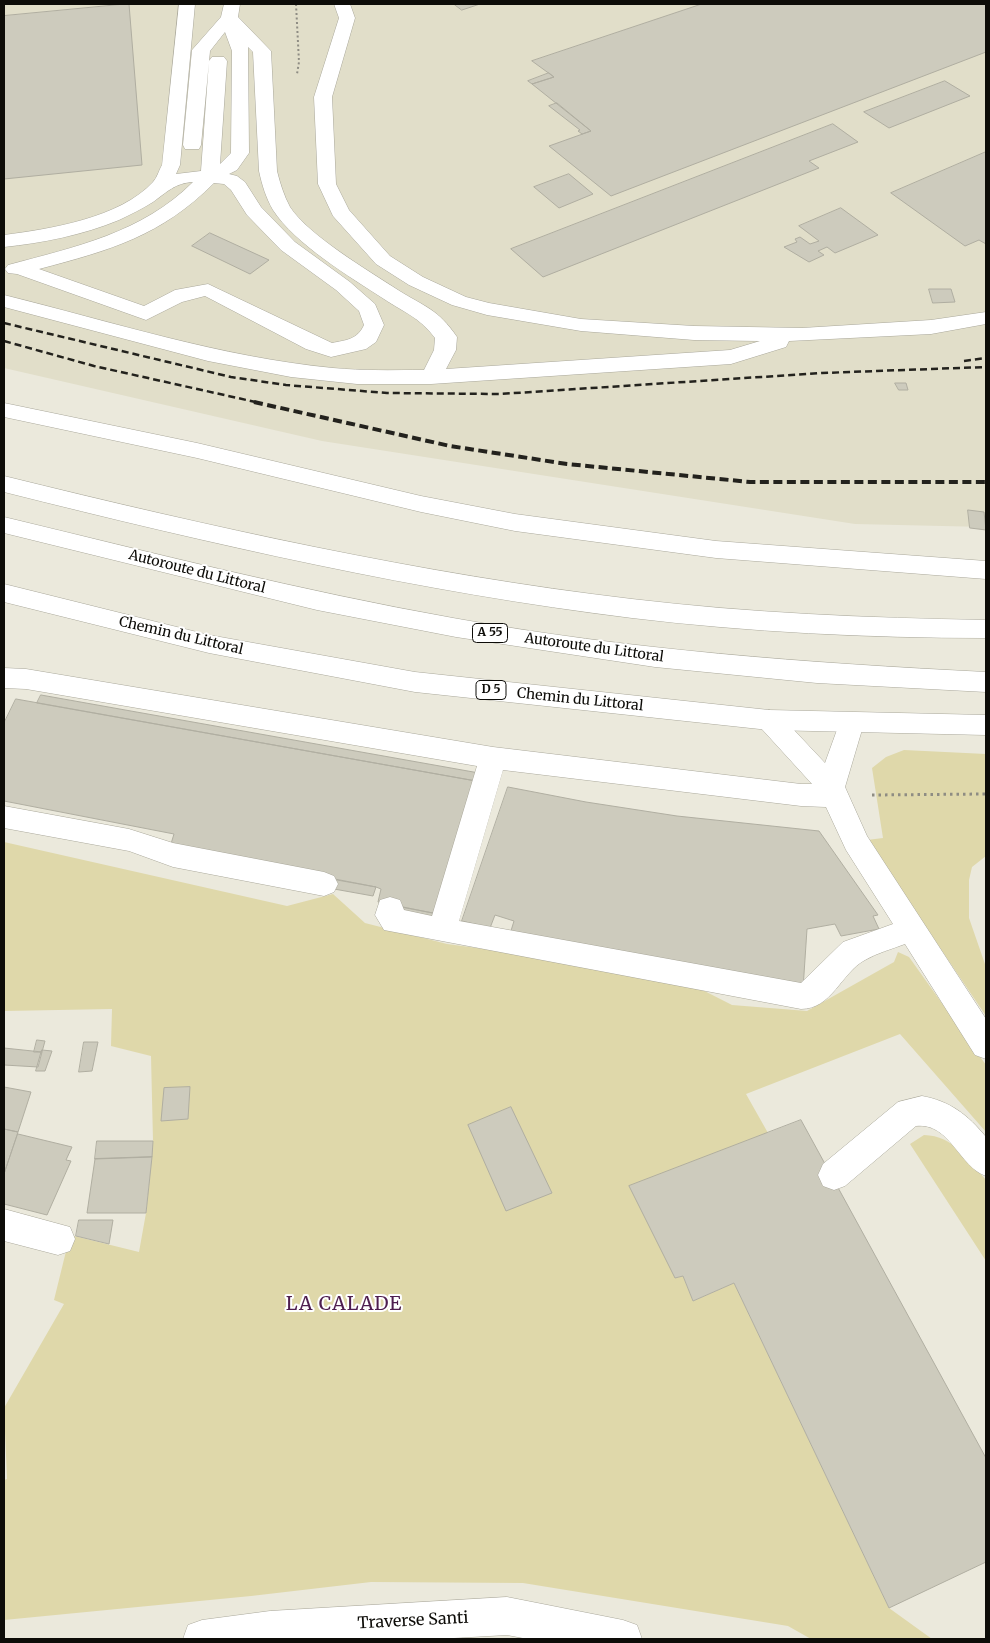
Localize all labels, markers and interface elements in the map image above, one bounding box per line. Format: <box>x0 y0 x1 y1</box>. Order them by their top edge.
street label: Autoroute du Littoral <box>127 547 267 597</box>
street label: Chemin du Littoral <box>117 614 245 658</box>
road number: A 55 <box>472 624 508 642</box>
street label: Autoroute du Littoral <box>523 630 665 666</box>
road number: D 5 <box>476 680 506 700</box>
street label: Chemin du Littoral <box>516 685 644 715</box>
district label: LA CALADE <box>285 1294 403 1316</box>
street label: Traverse Santi <box>357 1609 469 1633</box>

